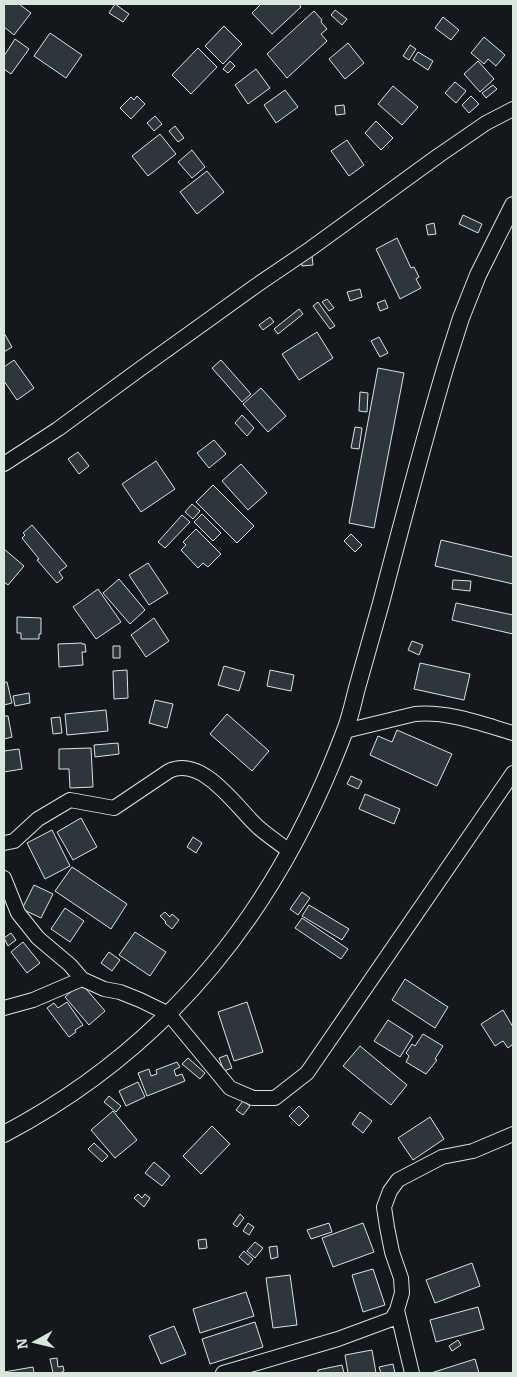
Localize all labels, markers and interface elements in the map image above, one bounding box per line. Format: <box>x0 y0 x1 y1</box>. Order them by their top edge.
north arrow <box>10 1317 60 1367</box>
text: N <box>13 1337 32 1350</box>

